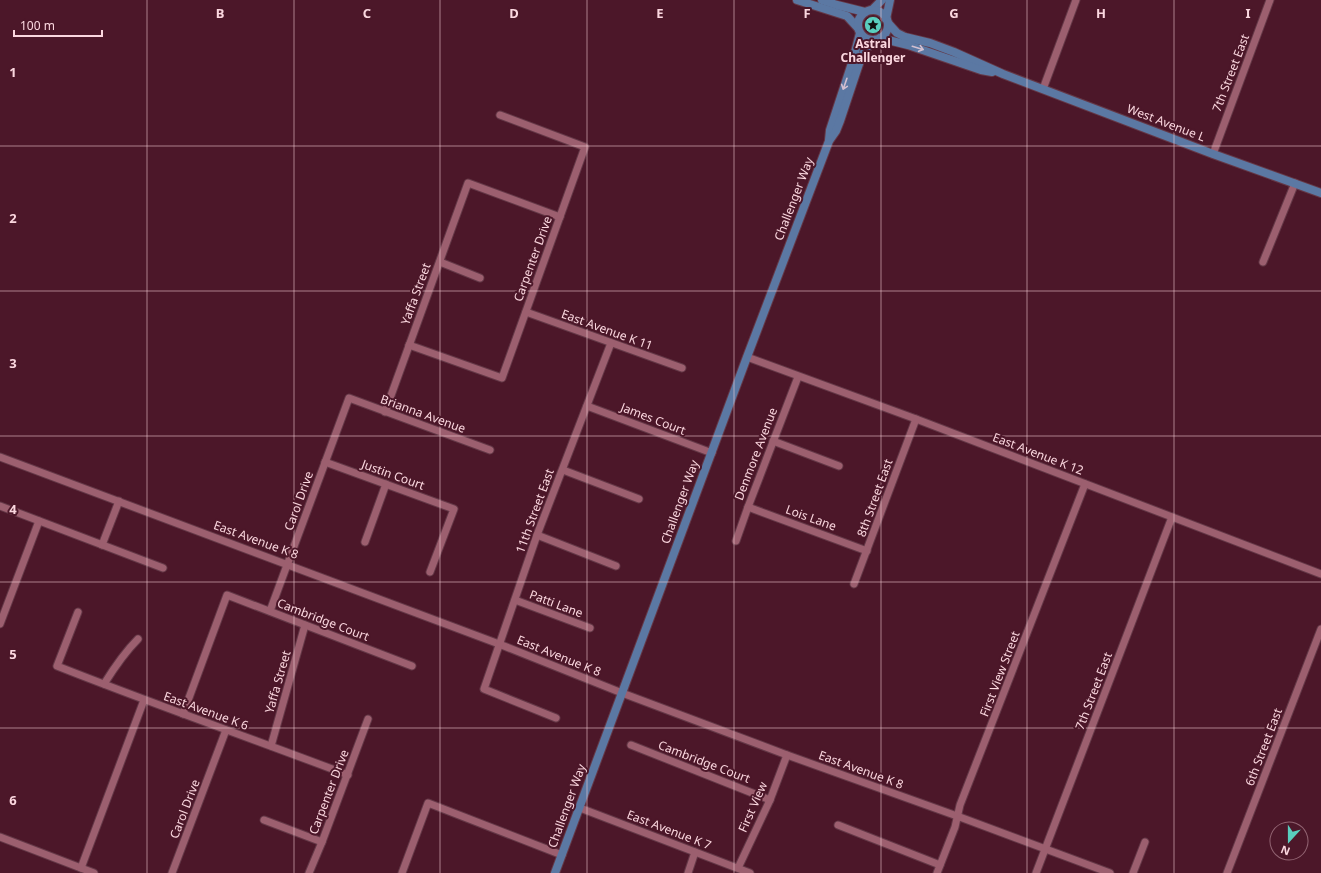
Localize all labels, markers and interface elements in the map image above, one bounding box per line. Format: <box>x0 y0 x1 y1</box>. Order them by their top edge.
text: B <box>216 4 224 22</box>
text: C <box>363 4 371 22</box>
text: D <box>509 4 519 22</box>
text: E <box>656 4 664 22</box>
text: F <box>803 4 811 22</box>
text: G <box>949 4 959 22</box>
text: H <box>1096 4 1106 22</box>
text: I <box>1245 4 1251 22</box>
scale bar <box>14 12 102 38</box>
place icon: Astral Challenger <box>863 15 883 35</box>
text: 100 m <box>20 17 55 34</box>
street label: 7th Street East <box>1208 31 1253 114</box>
place label: Astral Challenger <box>841 35 906 66</box>
one-way arrow <box>911 45 924 52</box>
text: 1 <box>9 63 17 81</box>
one-way arrow <box>841 77 849 89</box>
street label: West Avenue L <box>1125 100 1208 145</box>
street label: Challenger Way <box>770 154 818 243</box>
text: 2 <box>9 209 17 227</box>
street label: Carpenter Drive <box>509 214 556 304</box>
street label: Yaffa Street <box>397 260 435 327</box>
street label: East Avenue K 11 <box>559 305 655 354</box>
text: 3 <box>9 354 17 372</box>
street label: Brianna Avenue <box>378 390 468 437</box>
street label: James Court <box>617 398 689 439</box>
street label: Denmore Avenue <box>730 405 781 503</box>
street label: East Avenue K 12 <box>990 428 1086 479</box>
street label: Justin Court <box>358 455 428 494</box>
street label: 8th Street East <box>853 456 897 539</box>
street label: Challenger Way <box>656 457 703 546</box>
street label: 11th Street East <box>511 466 558 555</box>
street label: Carol Drive <box>280 468 317 533</box>
text: 4 <box>9 500 17 518</box>
street label: Lois Lane <box>783 501 839 535</box>
street label: East Avenue K 8 <box>211 516 301 563</box>
street label: Patti Lane <box>527 586 586 622</box>
street label: Cambridge Court <box>275 594 372 645</box>
street label: First View Street <box>975 628 1024 719</box>
street label: East Avenue K 8 <box>515 631 604 680</box>
text: 5 <box>9 645 17 663</box>
street label: Yaffa Street <box>260 648 295 715</box>
street label: 7th Street East <box>1071 649 1116 732</box>
street label: East Avenue K 6 <box>161 687 251 734</box>
street label: 6th Street East <box>1241 705 1286 788</box>
street label: Cambridge Court <box>656 736 753 787</box>
street label: East Avenue K 8 <box>816 746 906 793</box>
street label: Carpenter Drive <box>305 747 353 837</box>
street label: Challenger Way <box>543 761 590 850</box>
street label: Carol Drive <box>165 777 204 841</box>
street label: First View <box>734 778 771 835</box>
text: 6 <box>9 791 17 809</box>
street label: East Avenue K 7 <box>624 806 714 854</box>
north arrow <box>1269 821 1309 861</box>
text: N <box>1278 842 1292 859</box>

